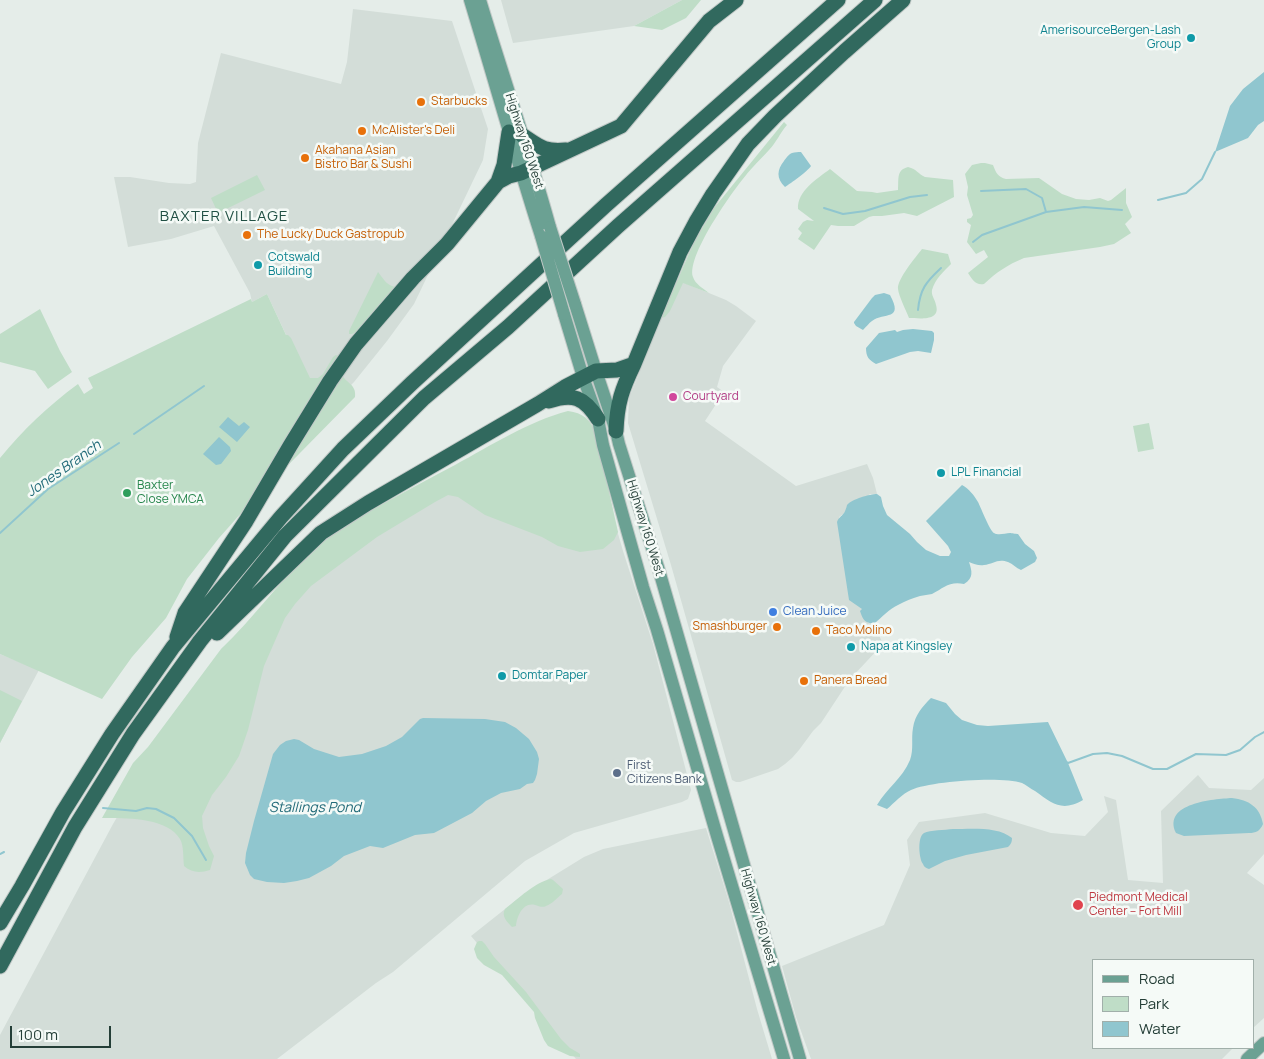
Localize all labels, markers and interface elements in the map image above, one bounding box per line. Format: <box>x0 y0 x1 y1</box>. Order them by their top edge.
place label: AmerisourceBergen-Lash Group <box>1040 24 1181 52</box>
marker: AmerisourceBergen-Lash Group <box>1185 32 1197 44</box>
street label: Highway 160 West <box>502 91 546 191</box>
place label: Starbucks <box>431 95 487 109</box>
marker: Starbucks <box>415 96 427 108</box>
place label: McAlister's Deli <box>372 124 455 138</box>
marker: McAlister's Deli <box>356 125 368 137</box>
place label: Akahana Asian Bistro Bar & Sushi <box>315 144 412 172</box>
marker: Akahana Asian Bistro Bar & Sushi <box>299 152 311 164</box>
district label: BAXTER VILLAGE <box>158 208 290 226</box>
place label: The Lucky Duck Gastropub <box>257 228 404 242</box>
marker: The Lucky Duck Gastropub <box>241 229 253 241</box>
place label: Cotswald Building <box>268 251 320 279</box>
marker: Cotswald Building <box>252 259 264 271</box>
place label: Courtyard <box>683 390 739 404</box>
marker: Courtyard <box>667 391 679 403</box>
water label: Jones Branch <box>24 437 104 501</box>
place label: LPL Financial <box>951 466 1021 480</box>
marker: LPL Financial <box>935 467 947 479</box>
street label: Highway 160 West <box>624 478 666 578</box>
place label: Baxter Close YMCA <box>137 479 204 507</box>
marker: Baxter Close YMCA <box>121 487 133 499</box>
place label: Clean Juice <box>783 605 846 619</box>
marker: Clean Juice <box>767 606 779 618</box>
place label: Smashburger <box>693 620 767 634</box>
marker: Smashburger <box>771 621 783 633</box>
place label: Taco Molino <box>826 624 892 638</box>
marker: Taco Molino <box>810 625 822 637</box>
place label: Napa at Kingsley <box>861 640 952 654</box>
marker: Napa at Kingsley <box>845 641 857 653</box>
place label: Domtar Paper <box>512 669 588 683</box>
marker: Domtar Paper <box>496 670 508 682</box>
place label: Panera Bread <box>814 674 887 688</box>
marker: Panera Bread <box>798 675 810 687</box>
place label: First Citizens Bank <box>627 759 702 787</box>
marker: First Citizens Bank <box>611 767 623 779</box>
water label: Stallings Pond <box>269 800 361 816</box>
street label: Highway 160 West <box>737 867 779 967</box>
place label: Piedmont Medical Center – Fort Mill <box>1089 891 1188 919</box>
marker: Piedmont Medical Center – Fort Mill <box>1071 898 1085 912</box>
legend <box>1092 959 1254 1049</box>
text: Road <box>1139 968 1175 989</box>
text: Park <box>1139 993 1169 1014</box>
scale bar <box>12 1016 114 1048</box>
text: Water <box>1139 1018 1181 1039</box>
text: 100 m <box>18 1024 58 1045</box>

